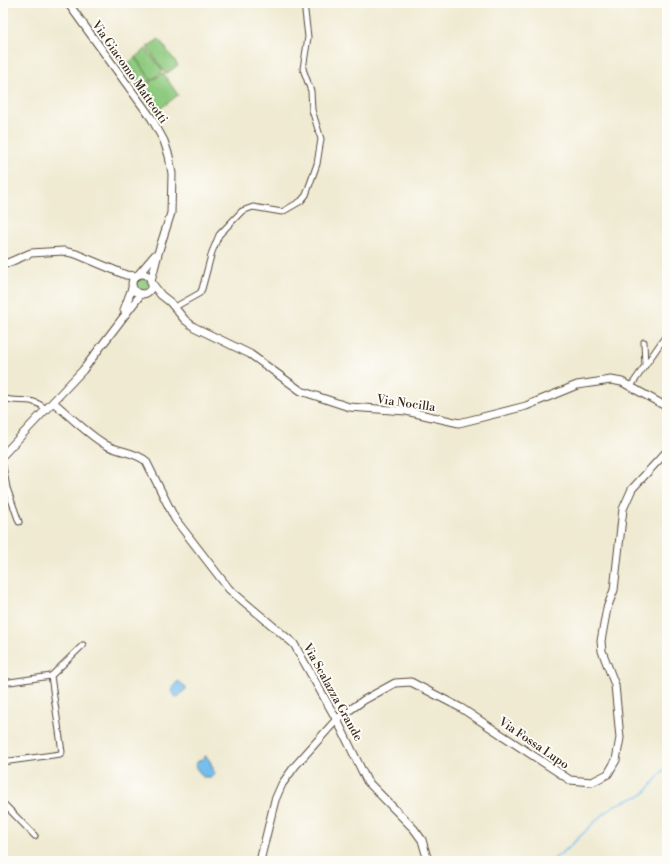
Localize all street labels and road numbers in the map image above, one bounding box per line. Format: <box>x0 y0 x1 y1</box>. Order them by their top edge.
street label: Via Giacomo Matteotti <box>88 17 171 127</box>
street label: Via Nocilla <box>375 392 437 415</box>
street label: Via Scalazza Grande <box>299 640 366 744</box>
street label: Via Fossa Lupo <box>495 714 572 773</box>

